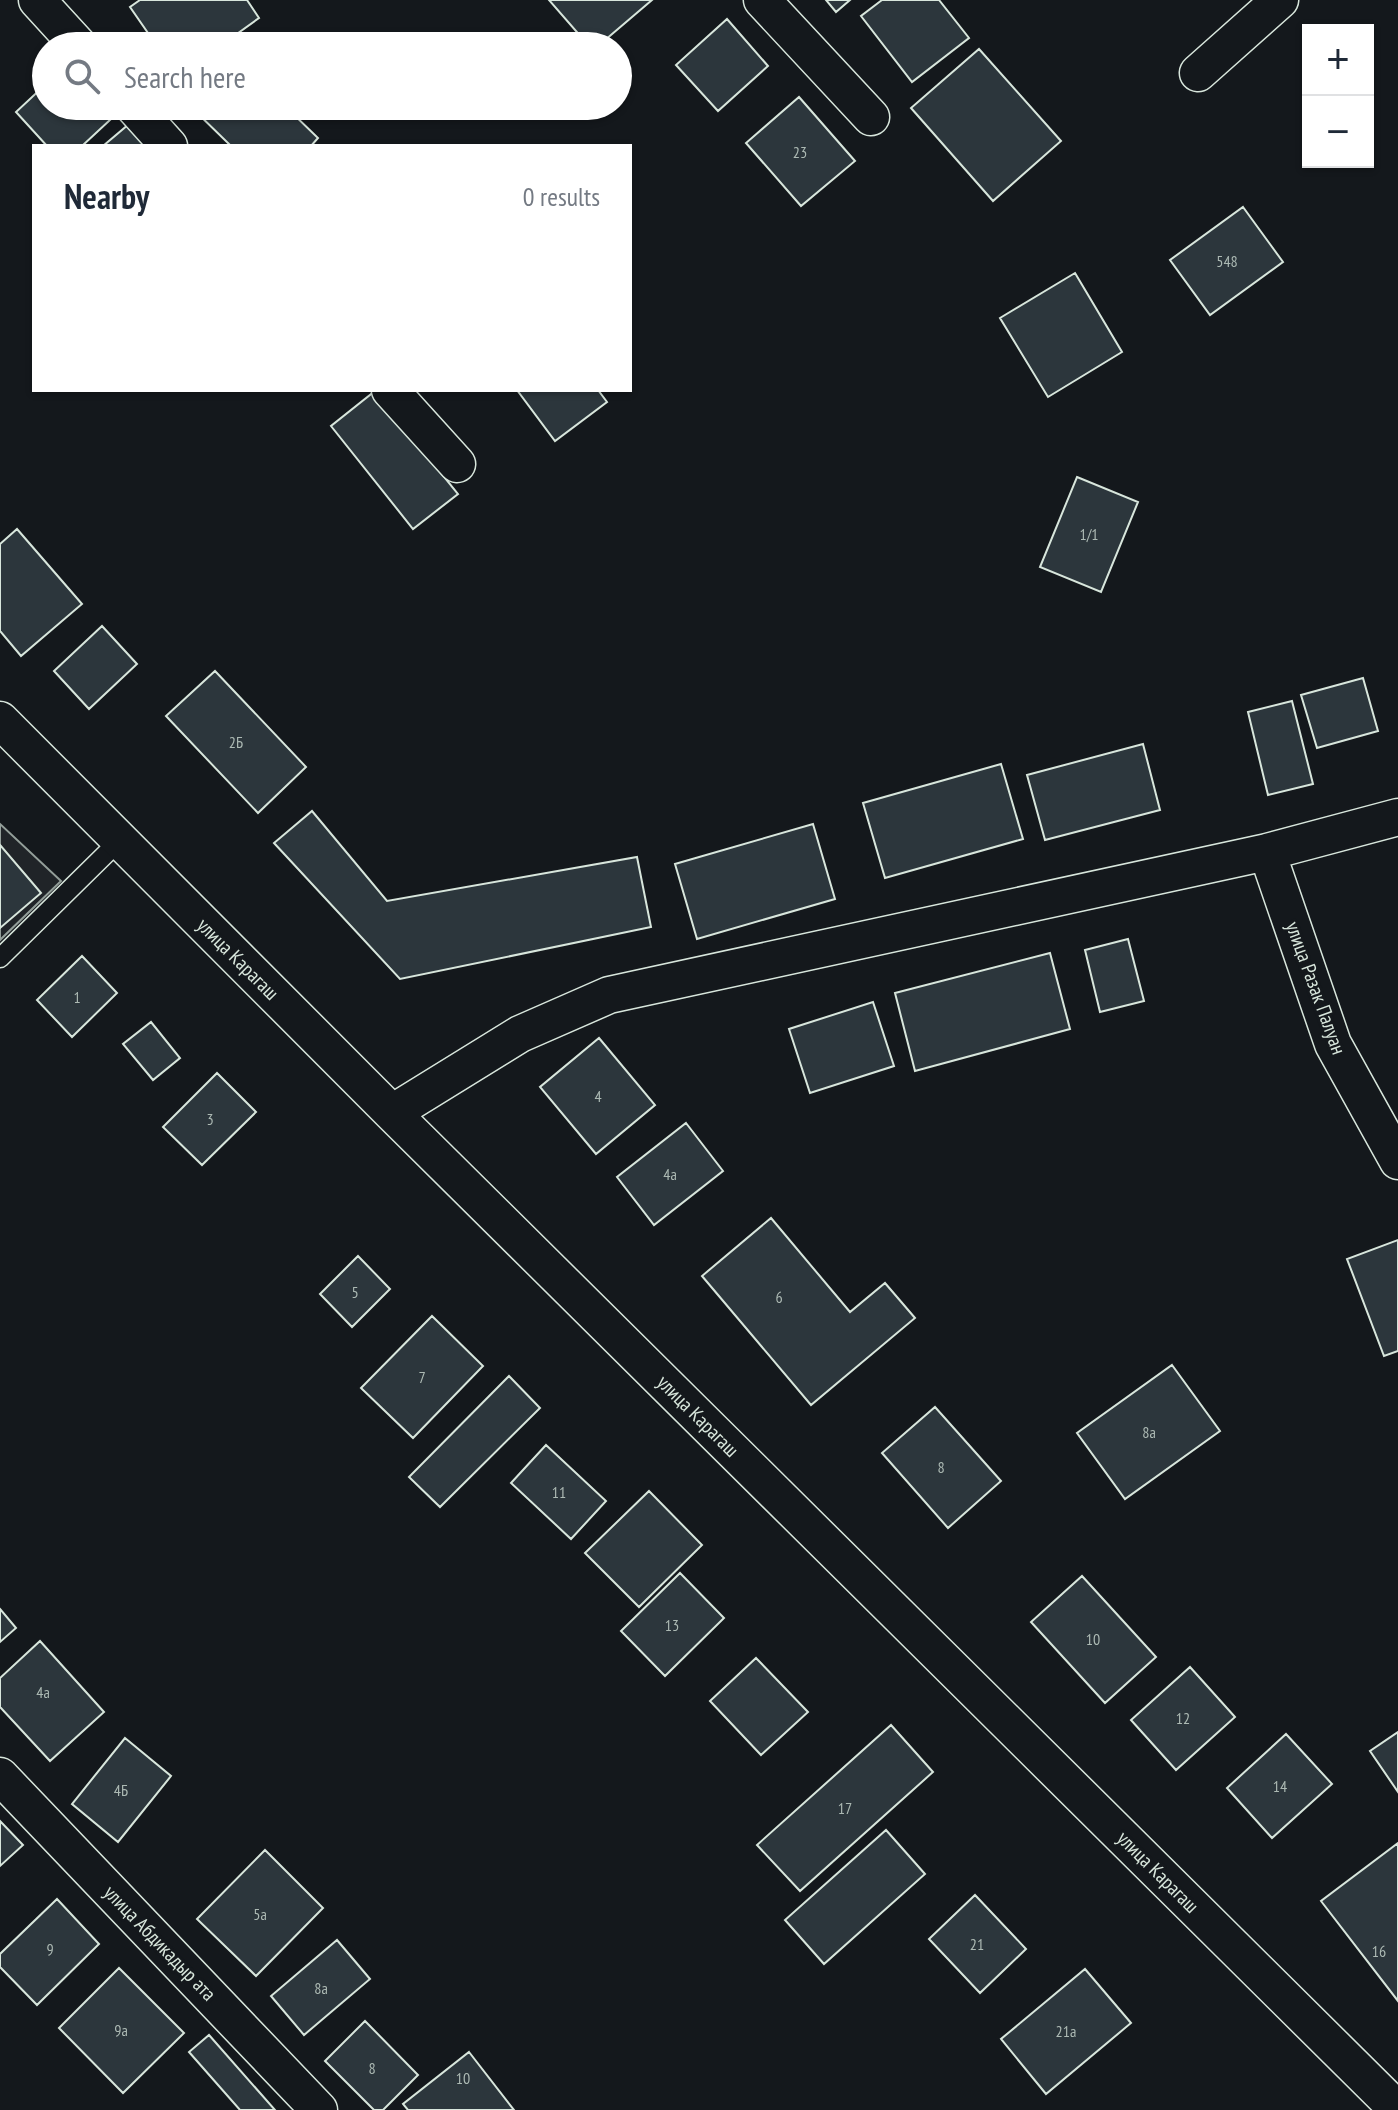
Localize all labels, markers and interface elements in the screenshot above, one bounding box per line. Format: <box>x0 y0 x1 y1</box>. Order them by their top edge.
map controls <box>1302 24 1374 168</box>
button: + <box>1302 24 1374 96</box>
search box <box>32 32 632 120</box>
icon: search <box>60 54 104 98</box>
text: Search here <box>124 57 246 96</box>
button: − <box>1302 96 1374 168</box>
house number: 23 <box>793 142 807 162</box>
text: Nearby <box>64 174 149 218</box>
text: 0 results <box>523 180 600 213</box>
house number: 548 <box>1216 251 1238 271</box>
house number: 1/1 <box>1079 524 1099 544</box>
house number: 2Б <box>229 732 243 752</box>
street label: улица Карагаш <box>191 912 285 1006</box>
street label: улица Разак Палуан <box>1280 918 1352 1058</box>
house number: 1 <box>73 987 81 1007</box>
house number: 4 <box>594 1086 602 1106</box>
house number: 3 <box>206 1109 214 1129</box>
house number: 4а <box>663 1164 677 1184</box>
house number: 5 <box>351 1282 359 1302</box>
house number: 6 <box>775 1287 783 1307</box>
house number: 7 <box>418 1367 426 1387</box>
street label: улица Карагаш <box>651 1369 745 1463</box>
house number: 8а <box>1142 1422 1156 1442</box>
house number: 8 <box>937 1457 945 1477</box>
house number: 11 <box>552 1482 566 1502</box>
house number: 13 <box>665 1615 679 1635</box>
house number: 10 <box>1086 1629 1100 1649</box>
house number: 4а <box>36 1682 50 1702</box>
house number: 12 <box>1176 1708 1190 1728</box>
house number: 14 <box>1273 1776 1287 1796</box>
house number: 4Б <box>114 1780 128 1800</box>
house number: 17 <box>838 1798 852 1818</box>
street label: улица Карагаш <box>1111 1825 1205 1919</box>
street label: улица Абдикадыр ата <box>98 1880 222 2006</box>
house number: 5а <box>253 1904 267 1924</box>
house number: 21 <box>970 1934 984 1954</box>
house number: 9 <box>46 1939 54 1959</box>
house number: 16 <box>1372 1941 1386 1961</box>
house number: 8а <box>314 1978 328 1998</box>
house number: 9а <box>114 2020 128 2040</box>
house number: 21а <box>1056 2021 1076 2041</box>
house number: 8 <box>368 2058 376 2078</box>
house number: 10 <box>456 2068 470 2088</box>

